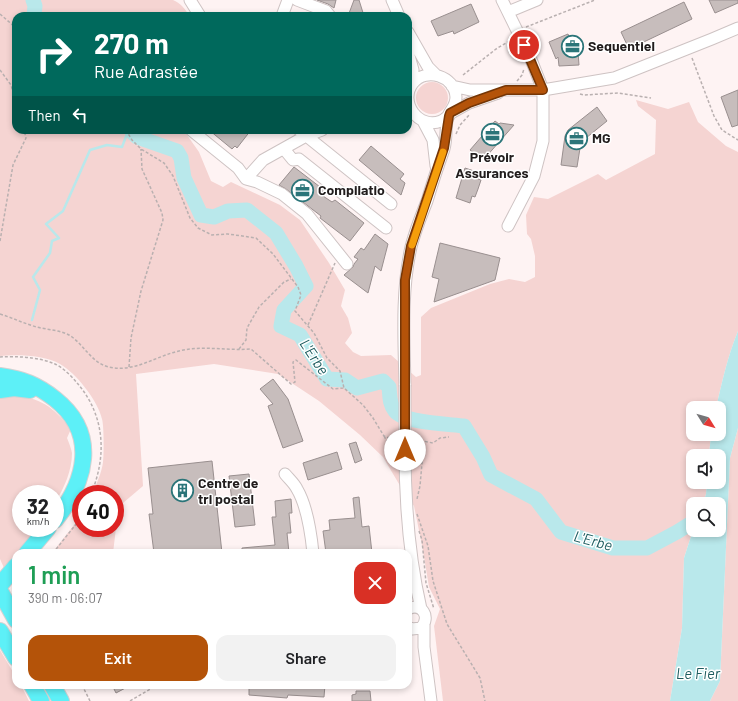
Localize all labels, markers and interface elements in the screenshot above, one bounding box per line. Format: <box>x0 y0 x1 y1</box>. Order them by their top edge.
text: 270 m <box>94 26 169 60</box>
icon: right <box>28 28 80 80</box>
pin <box>507 28 541 62</box>
office icon: Sequentiel <box>559 33 585 59</box>
icon: arrive <box>513 34 535 56</box>
place label: Sequentiel <box>588 37 655 54</box>
text: Rue Adrastée <box>94 60 198 82</box>
icon: left <box>69 104 91 126</box>
text: Then <box>28 106 61 124</box>
office icon: Prévoir Assurances <box>479 122 505 148</box>
office icon: MG <box>563 125 589 151</box>
place label: MG <box>592 129 611 146</box>
place label: Prévoir Assurances <box>455 148 529 181</box>
office icon: Compilatio <box>289 177 315 203</box>
place label: Compilatio <box>318 181 385 198</box>
water label: L'Erbe <box>296 335 333 378</box>
north arrow <box>686 401 726 441</box>
map controls <box>686 401 726 537</box>
position arrow <box>384 429 426 471</box>
button: sound <box>686 449 726 489</box>
place label: Centre de tri postal <box>198 474 259 507</box>
building icon: Centre de tri postal <box>170 478 196 504</box>
speed limit sign: 40 <box>72 485 124 537</box>
text: 32 <box>27 494 49 518</box>
button: search <box>686 497 726 537</box>
text: km/h <box>27 515 49 527</box>
water label: L'Erbe <box>572 526 615 554</box>
text: 1 min <box>28 560 80 589</box>
button: close <box>354 562 396 604</box>
text: 390 m · 06:07 <box>28 590 102 606</box>
button: Exit <box>28 635 208 681</box>
button: Share <box>216 635 396 681</box>
water label: Le Fier <box>676 664 721 682</box>

